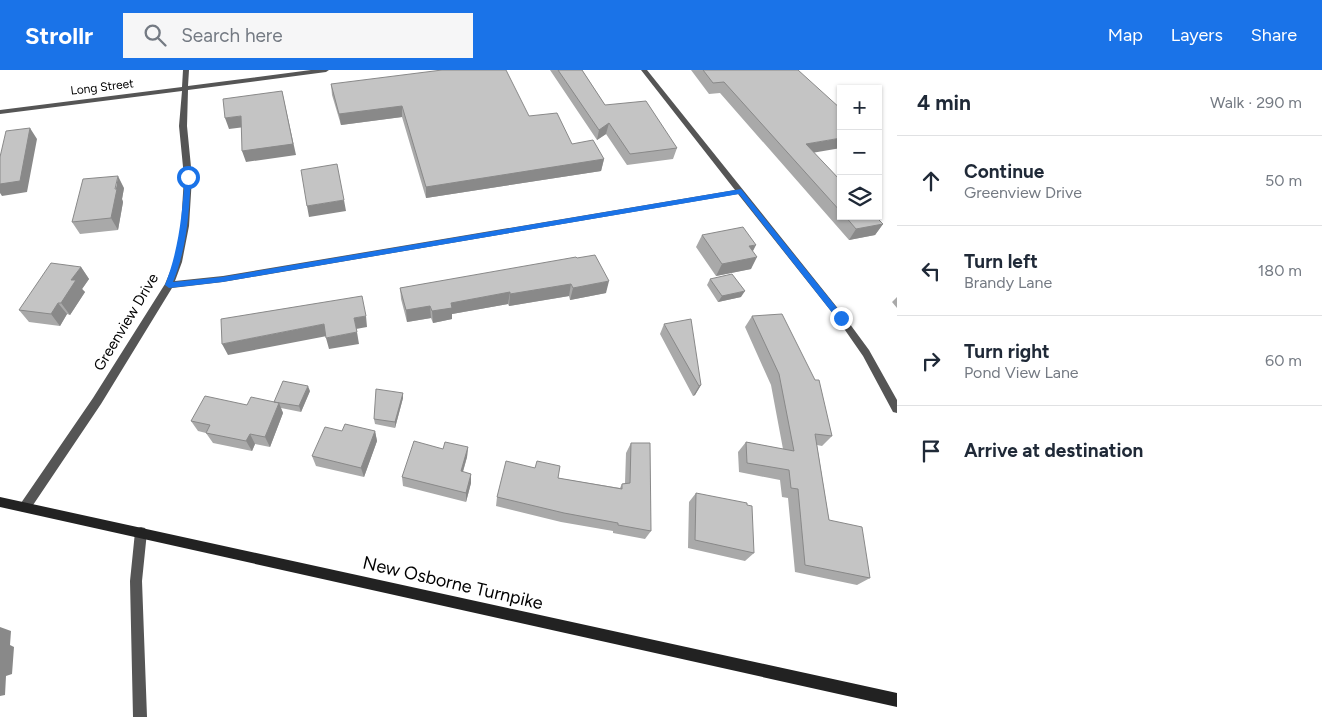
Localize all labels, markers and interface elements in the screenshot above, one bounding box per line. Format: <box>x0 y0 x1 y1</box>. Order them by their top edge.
search box <box>123 13 473 58</box>
text: Strollr <box>25 21 93 50</box>
icon: search <box>141 21 169 49</box>
text: Search here <box>181 24 283 47</box>
text: Map <box>1108 24 1143 46</box>
text: Layers <box>1171 24 1223 46</box>
text: Share <box>1251 24 1297 46</box>
street label: Long Street <box>70 76 135 98</box>
map controls <box>837 85 882 220</box>
button: + <box>837 85 882 130</box>
text: 4 min <box>917 90 971 115</box>
text: Walk · 290 m <box>1210 93 1302 112</box>
button: − <box>837 130 882 175</box>
text: Continue <box>964 160 1044 183</box>
route start <box>177 166 200 189</box>
icon: ahead <box>917 167 945 195</box>
text: 50 m <box>1265 171 1302 190</box>
button: layers <box>837 175 882 220</box>
text: Greenview Drive <box>964 183 1082 202</box>
text: Turn left <box>964 250 1038 273</box>
icon: left <box>917 257 945 285</box>
text: 180 m <box>1258 261 1302 280</box>
street label: Greenview Drive <box>90 270 162 374</box>
text: Brandy Lane <box>964 273 1052 292</box>
route end <box>830 307 853 330</box>
text: Turn right <box>964 340 1050 363</box>
icon: right <box>917 347 945 375</box>
text: 60 m <box>1265 351 1302 370</box>
text: Pond View Lane <box>964 363 1079 382</box>
icon: arrive <box>917 437 945 465</box>
text: Arrive at destination <box>964 439 1143 462</box>
street label: New Osborne Turnpike <box>361 552 545 614</box>

